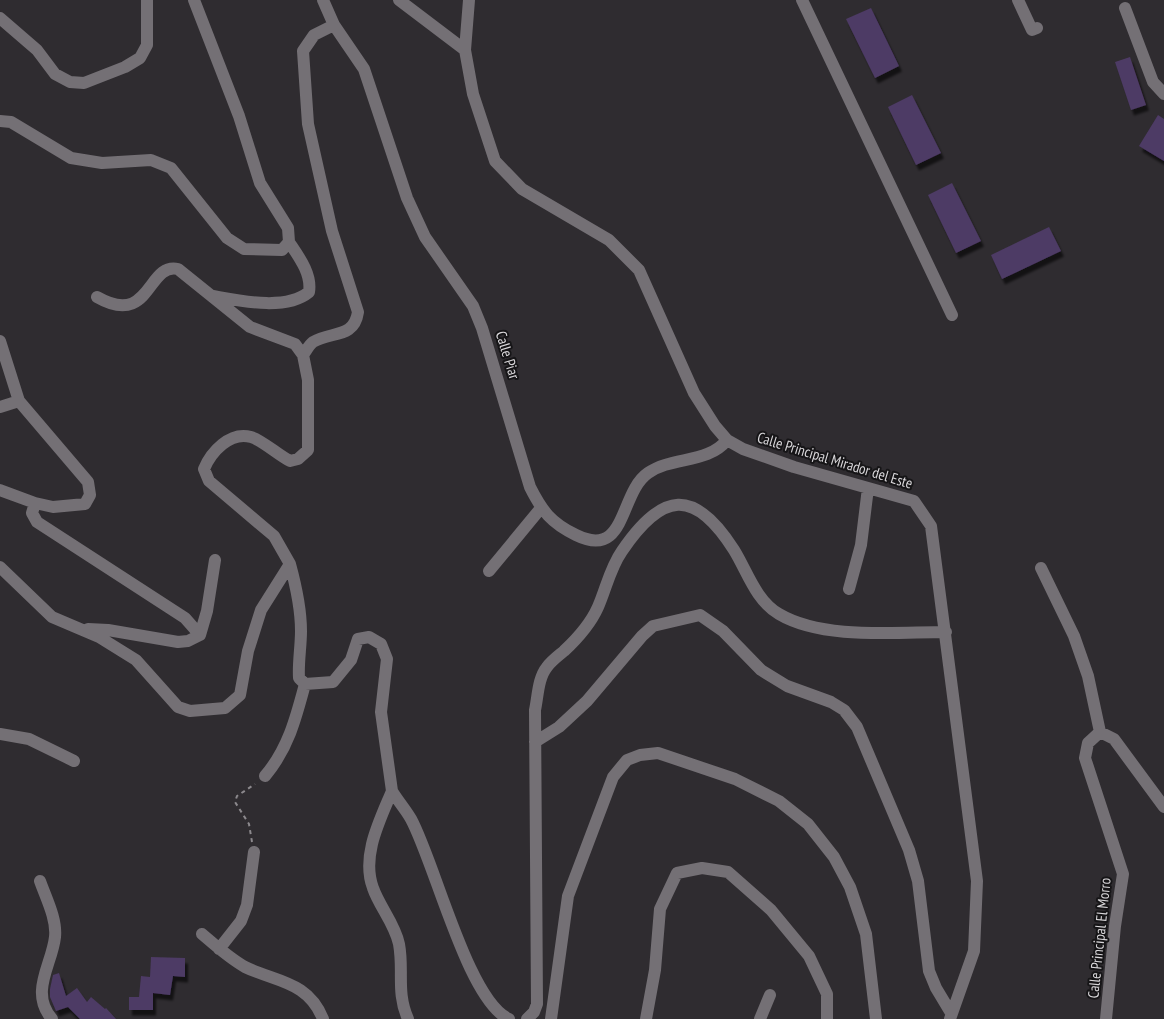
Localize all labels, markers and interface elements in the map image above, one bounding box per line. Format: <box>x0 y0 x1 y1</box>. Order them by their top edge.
street label: Calle Piar <box>492 329 525 382</box>
street label: Calle Principal Mirador del Este <box>755 427 915 493</box>
street label: Calle Principal El Morro <box>1083 877 1115 999</box>

